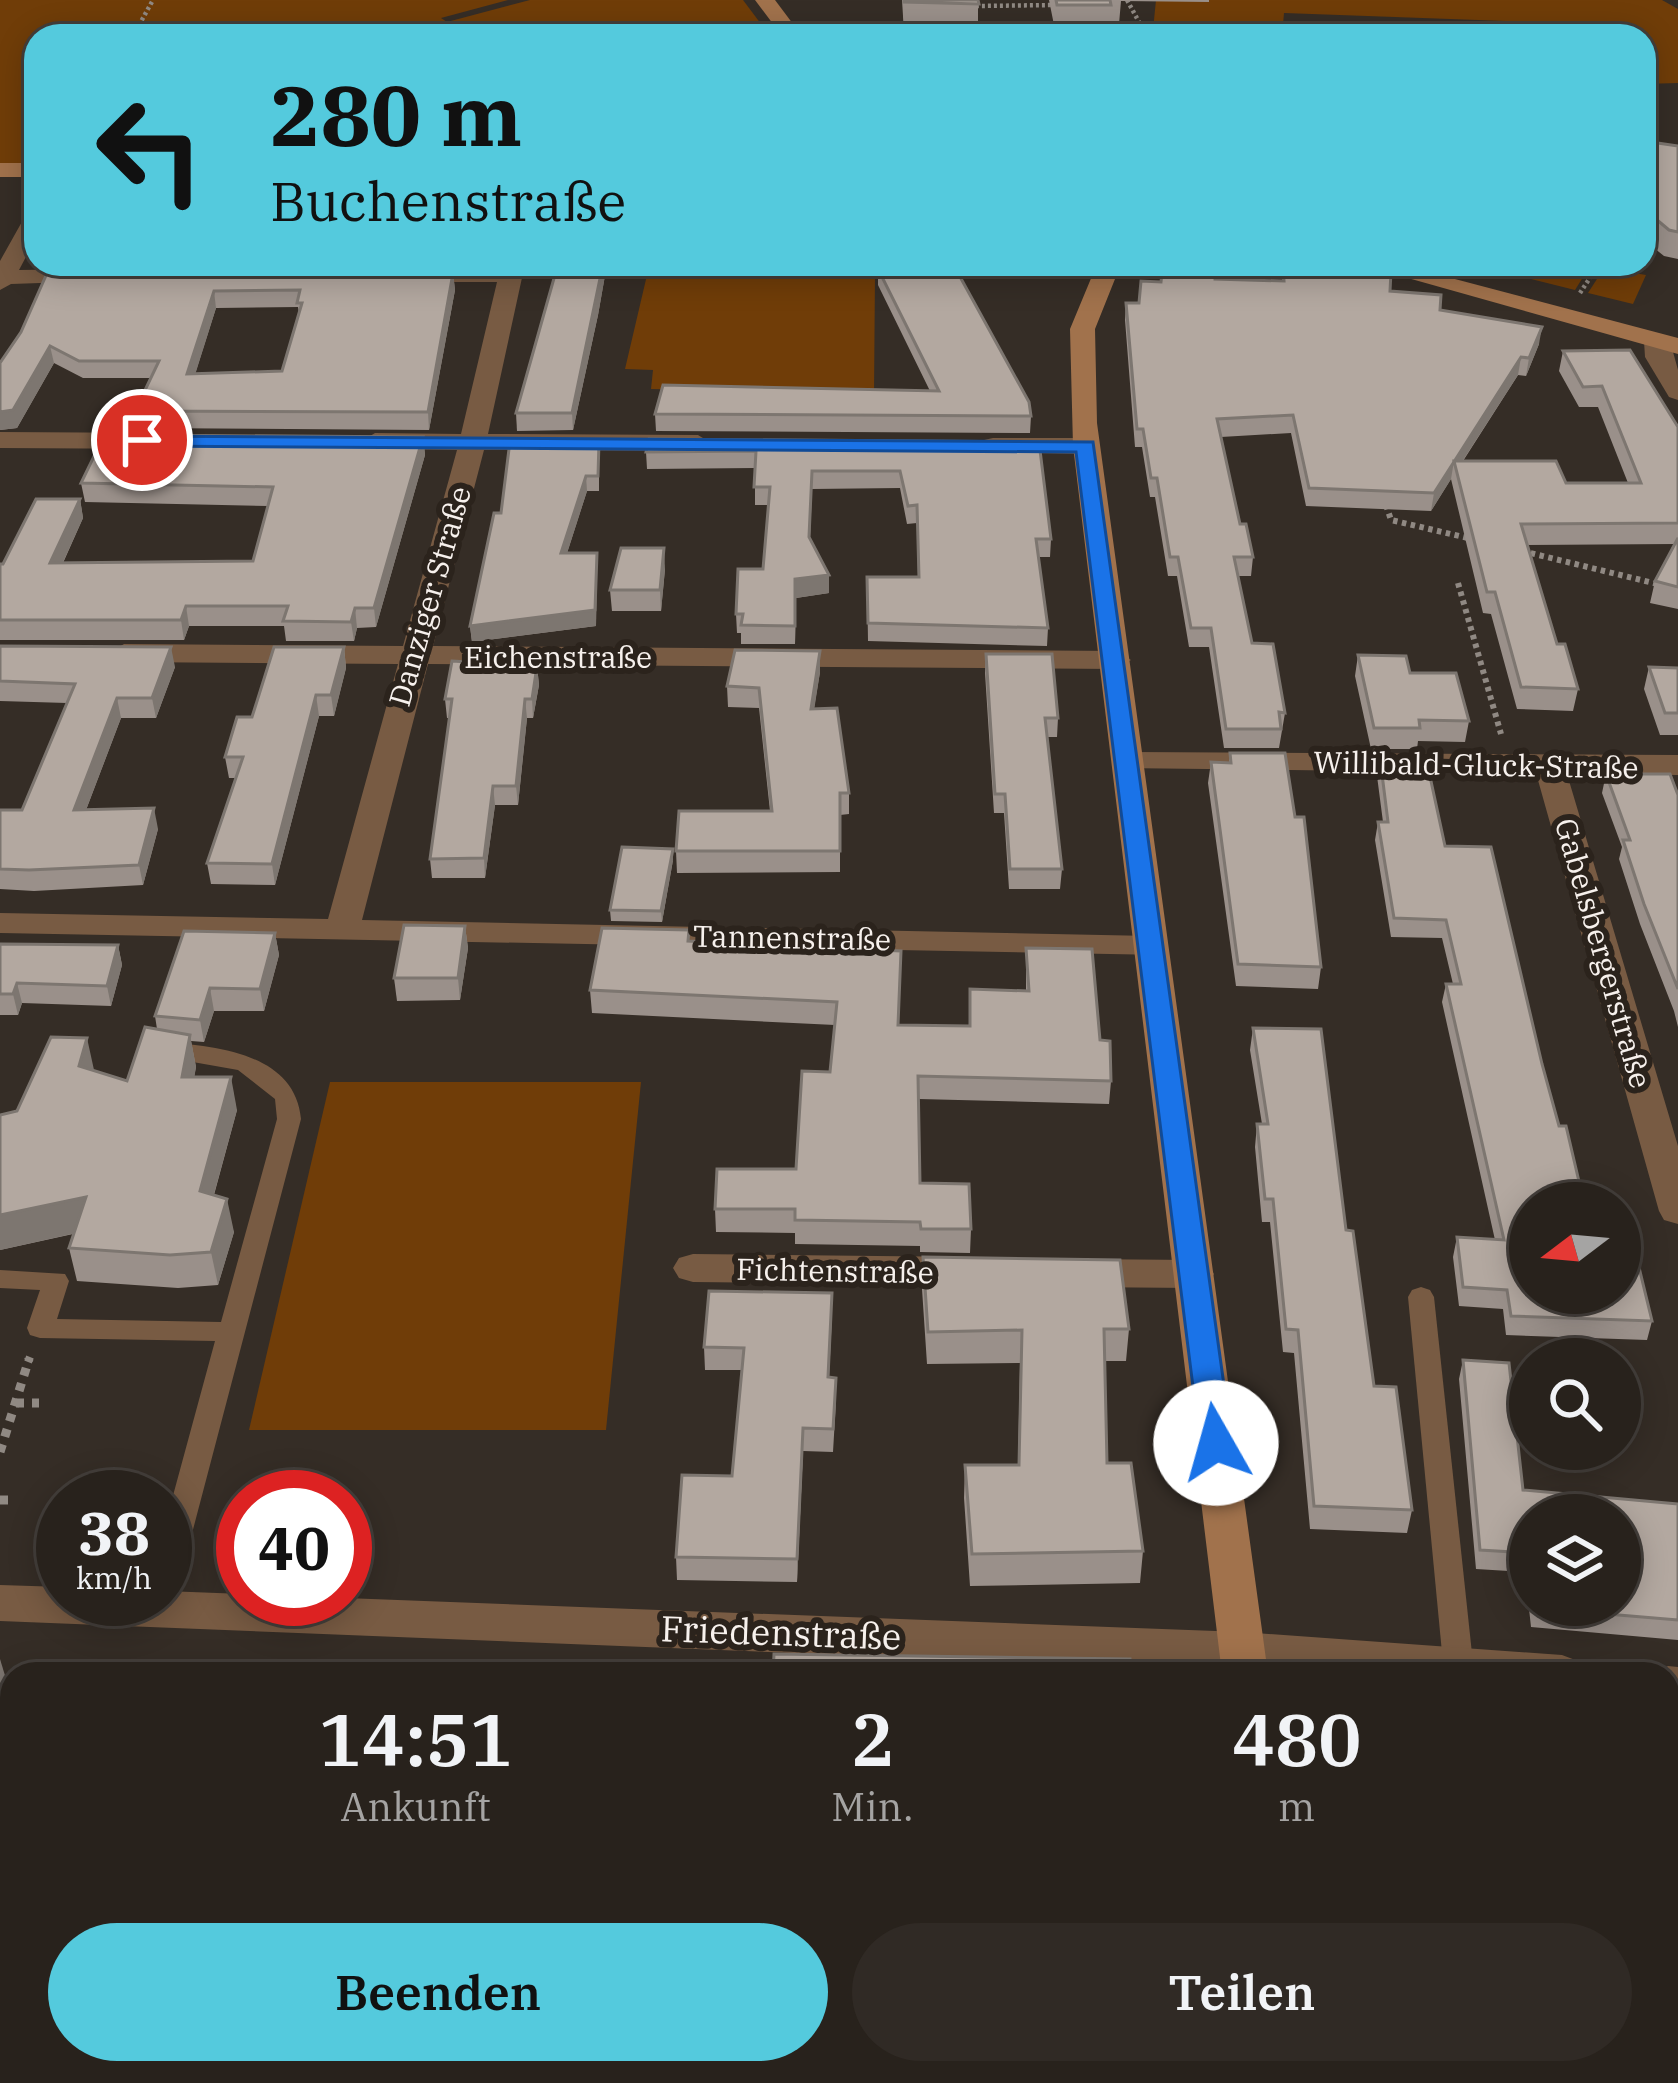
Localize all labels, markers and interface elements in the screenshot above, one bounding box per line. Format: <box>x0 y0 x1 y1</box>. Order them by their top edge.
text: 280 m <box>270 60 522 169</box>
icon: left <box>72 72 228 228</box>
text: Buchenstraße <box>270 166 626 236</box>
pin <box>91 389 193 491</box>
icon: arrive <box>109 407 175 473</box>
street label: Danziger Straße <box>379 481 479 711</box>
street label: Eichenstraße <box>464 637 652 676</box>
street label: Willibald-Gluck-Straße <box>1313 742 1639 786</box>
street label: Gabelsbergerstraße <box>1547 813 1661 1093</box>
street label: Tannenstraße <box>693 916 891 958</box>
north arrow <box>1509 1182 1641 1314</box>
map controls <box>1509 1182 1641 1626</box>
street label: Fichtenstraße <box>736 1249 934 1291</box>
button: search <box>1509 1338 1641 1470</box>
position arrow <box>1153 1380 1279 1506</box>
speed limit sign: 40 <box>216 1470 372 1626</box>
text: 38 <box>78 1493 150 1572</box>
button: layers <box>1509 1494 1641 1626</box>
text: km/h <box>76 1558 152 1597</box>
street label: Friedenstraße <box>660 1604 902 1660</box>
text: 14:51 <box>319 1692 513 1786</box>
text: 2 <box>851 1692 894 1786</box>
text: 480 <box>1232 1692 1361 1786</box>
text: Ankunft <box>341 1781 491 1832</box>
text: Min. <box>831 1781 913 1832</box>
text: m <box>1278 1781 1315 1832</box>
button: Beenden <box>48 1923 828 2061</box>
button: Teilen <box>852 1923 1632 2061</box>

